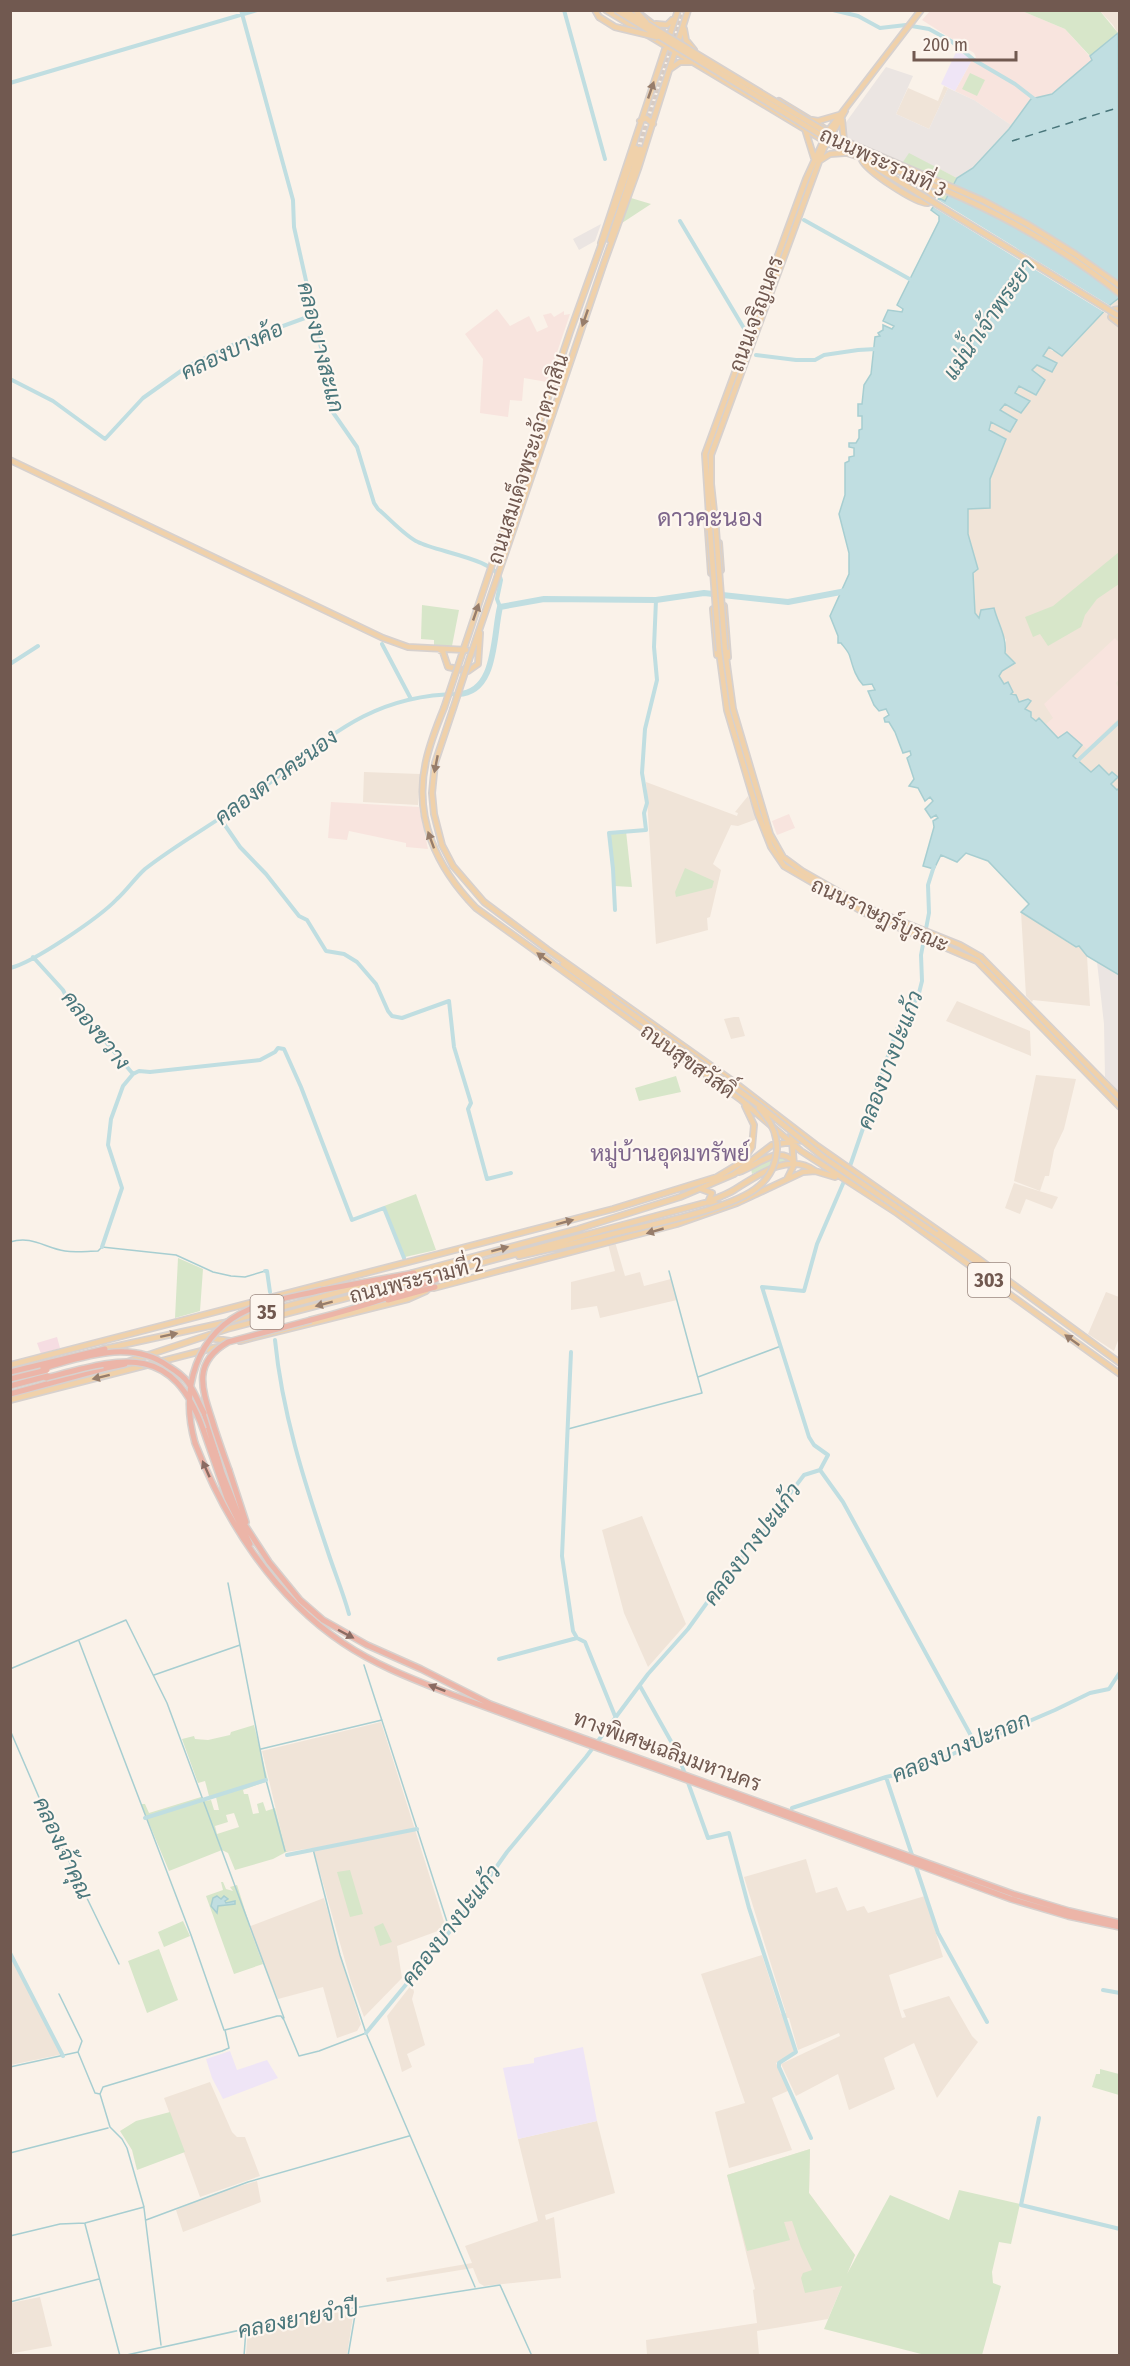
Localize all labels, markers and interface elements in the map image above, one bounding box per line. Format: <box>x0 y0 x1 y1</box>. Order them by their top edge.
scale bar <box>914 24 1016 62</box>
text: 200 m <box>923 34 968 56</box>
one-way arrow <box>646 81 656 99</box>
street label: ถนนพระรามที่ 3 <box>815 115 953 203</box>
water label: แม่น้ำเจ้าพระยา <box>932 250 1041 385</box>
street label: ถนนเจริญนคร <box>723 253 789 375</box>
water label: คลองบางสะแก <box>292 279 350 415</box>
one-way arrow <box>579 309 589 327</box>
water label: คลองบางค้อ <box>176 315 288 385</box>
street label: ถนนสมเด็จพระเจ้าตากสิน <box>480 350 574 568</box>
district label: ดาวคะนอง <box>657 504 763 532</box>
one-way arrow <box>472 603 482 621</box>
water label: คลองดาวคะนอง <box>209 723 343 831</box>
one-way arrow <box>431 755 440 774</box>
one-way arrow <box>425 831 435 849</box>
street label: ถนนราษฎร์บูรณะ <box>806 871 953 960</box>
one-way arrow <box>536 953 552 964</box>
water label: คลองขวาง <box>56 985 136 1075</box>
water label: คลองบางปะแก้ว <box>851 987 929 1133</box>
street label: ถนนสุขสวัสดิ์ <box>635 1012 745 1105</box>
district label: หมู่บ้านอุดมทรัพย์ <box>590 1139 750 1169</box>
one-way arrow <box>556 1217 574 1227</box>
one-way arrow <box>645 1227 663 1236</box>
street label: ถนนพระรามที่ 2 <box>345 1244 485 1309</box>
one-way arrow <box>491 1244 510 1254</box>
road number: 303 <box>968 1263 1010 1297</box>
road number: 35 <box>250 1295 284 1329</box>
one-way arrow <box>315 1300 333 1309</box>
one-way arrow <box>160 1330 179 1339</box>
one-way arrow <box>1064 1334 1080 1346</box>
one-way arrow <box>92 1373 110 1383</box>
one-way arrow <box>201 1461 210 1478</box>
water label: คลองบางปะแก้ว <box>697 1477 807 1611</box>
one-way arrow <box>338 1629 355 1639</box>
one-way arrow <box>428 1683 446 1693</box>
street label: ทางพิเศษเฉลิมมหานคร <box>569 1705 765 1797</box>
water label: คลองบางปะกอก <box>888 1706 1034 1788</box>
water label: คลองเจ้าคุณ <box>26 1792 99 1904</box>
water label: คลองบางปะแก้ว <box>395 1859 507 1991</box>
water label: คลองยายจำปี <box>235 2294 361 2344</box>

